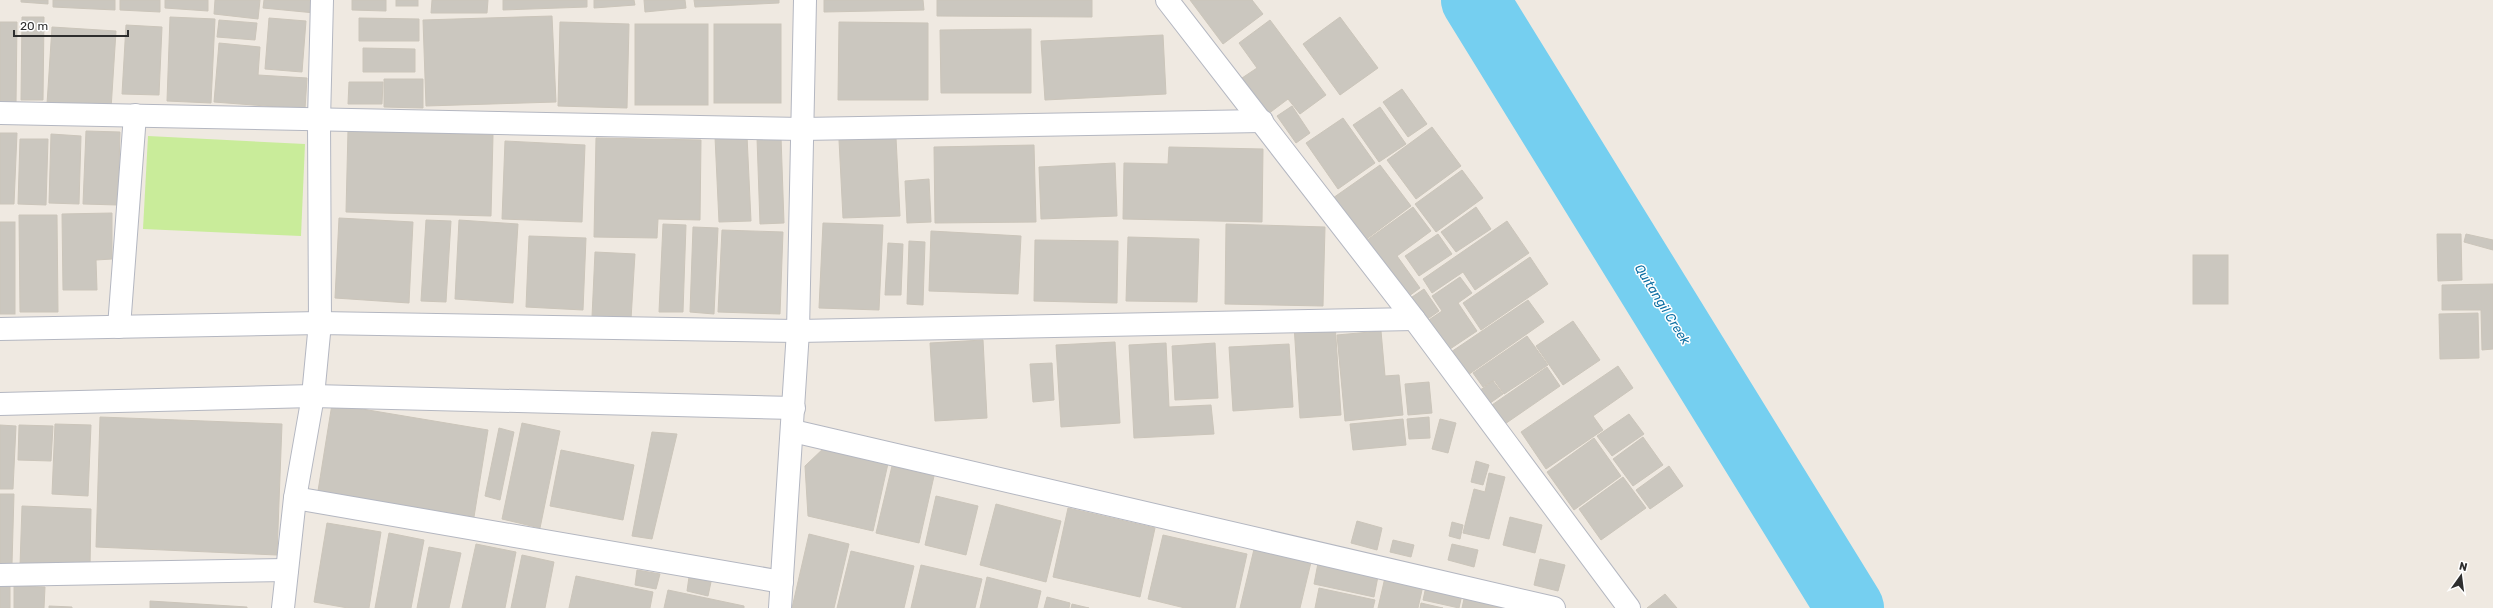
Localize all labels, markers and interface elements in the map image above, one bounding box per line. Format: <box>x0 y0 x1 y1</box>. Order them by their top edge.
scale bar <box>14 12 128 38</box>
text: 20 m <box>20 19 48 33</box>
water label: Quitangil Creek <box>1631 261 1694 348</box>
north arrow <box>2441 556 2481 596</box>
text: N <box>2458 560 2469 574</box>

